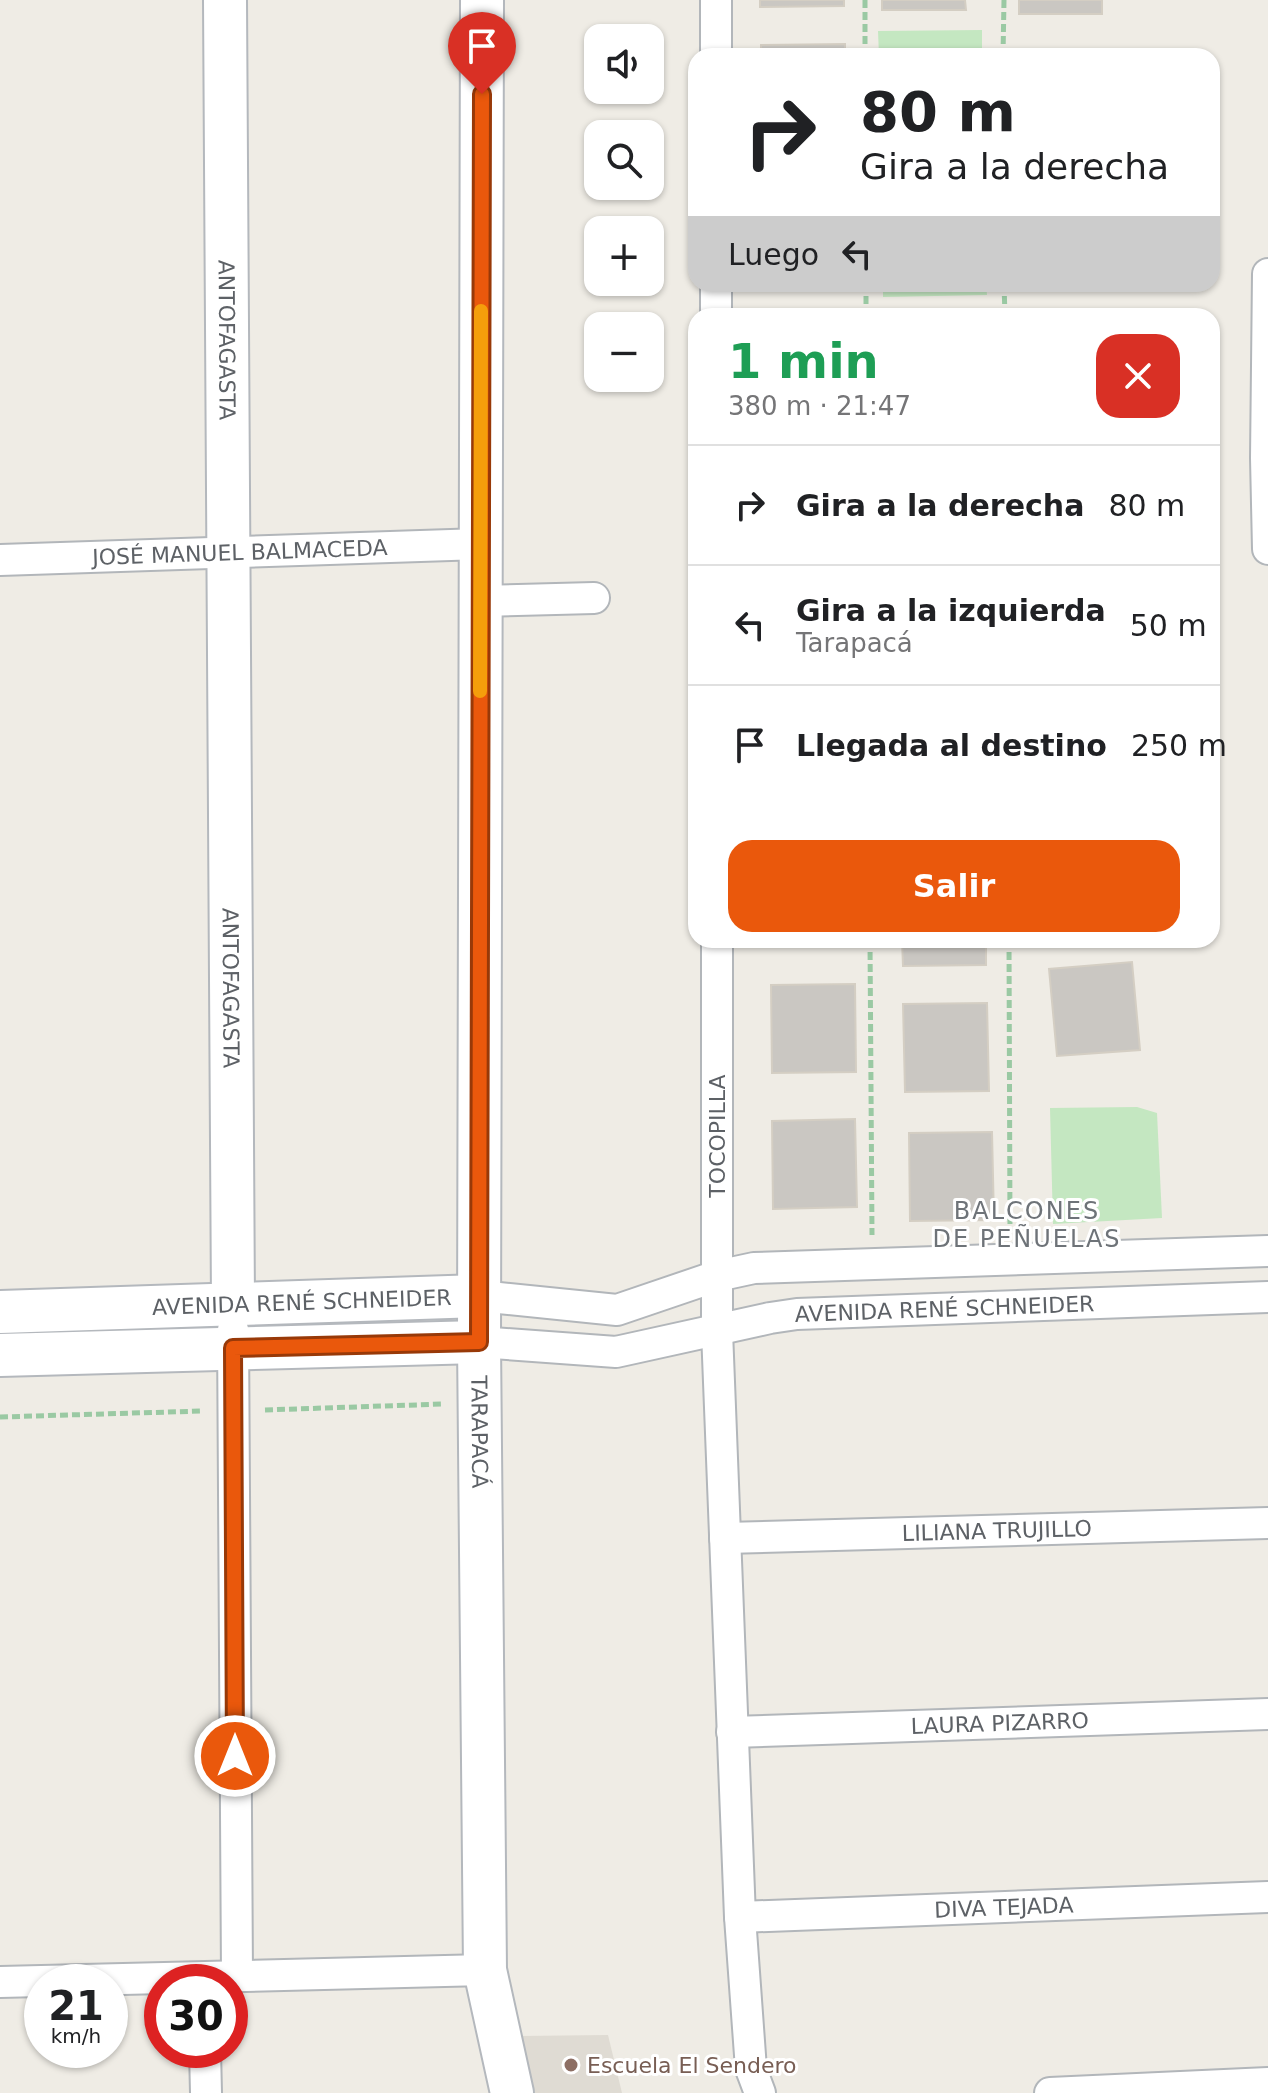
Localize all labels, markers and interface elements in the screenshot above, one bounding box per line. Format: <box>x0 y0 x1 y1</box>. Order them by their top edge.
pin <box>448 12 516 94</box>
icon: arrive <box>460 24 504 68</box>
map controls <box>584 24 664 392</box>
button: sound <box>584 24 664 104</box>
text: 80 m <box>860 79 1016 144</box>
icon: right <box>728 80 832 184</box>
button: search <box>584 120 664 200</box>
text: Gira a la derecha <box>860 146 1169 187</box>
button: + <box>584 216 664 296</box>
icon: left <box>835 232 879 276</box>
text: Luego <box>728 237 819 272</box>
street label: ANTOFAGASTA <box>214 260 240 420</box>
button: − <box>584 312 664 392</box>
text: 1 min <box>728 333 879 389</box>
button: close <box>1096 334 1180 418</box>
text: 380 m · 21:47 <box>728 391 911 421</box>
icon: right <box>728 483 772 527</box>
text: Gira a la derecha <box>796 488 1084 523</box>
text: 80 m <box>1108 488 1185 523</box>
street label: JOSÉ MANUEL BALMACEDA <box>90 535 388 569</box>
text: Gira a la izquierda <box>796 593 1106 628</box>
icon: left <box>728 603 772 647</box>
text: 50 m <box>1130 608 1207 643</box>
text: Tarapacá <box>796 628 913 658</box>
icon: arrive <box>728 723 772 767</box>
text: Llegada al destino <box>796 728 1107 763</box>
text: 250 m <box>1131 728 1227 763</box>
button: Salir <box>728 840 1180 932</box>
street label: ANTOFAGASTA <box>218 908 244 1068</box>
street label: TOCOPILLA <box>705 1074 730 1199</box>
district label: BALCONES DE PEÑUELAS <box>932 1197 1122 1253</box>
street label: AVENIDA RENÉ SCHNEIDER <box>152 1284 452 1319</box>
street label: AVENIDA RENÉ SCHNEIDER <box>794 1291 1095 1327</box>
street label: TARAPACÁ <box>467 1374 493 1489</box>
street label: LILIANA TRUJILLO <box>902 1515 1092 1546</box>
street label: LAURA PIZARRO <box>910 1708 1089 1738</box>
position arrow <box>193 1714 277 1798</box>
street label: DIVA TEJADA <box>934 1892 1074 1922</box>
speed limit sign: 30 <box>144 1964 248 2068</box>
text: 21 <box>48 1983 104 2029</box>
text: km/h <box>51 2024 101 2048</box>
place label: Escuela El Sendero <box>587 2053 797 2078</box>
marker: Escuela El Sendero <box>562 2056 580 2074</box>

